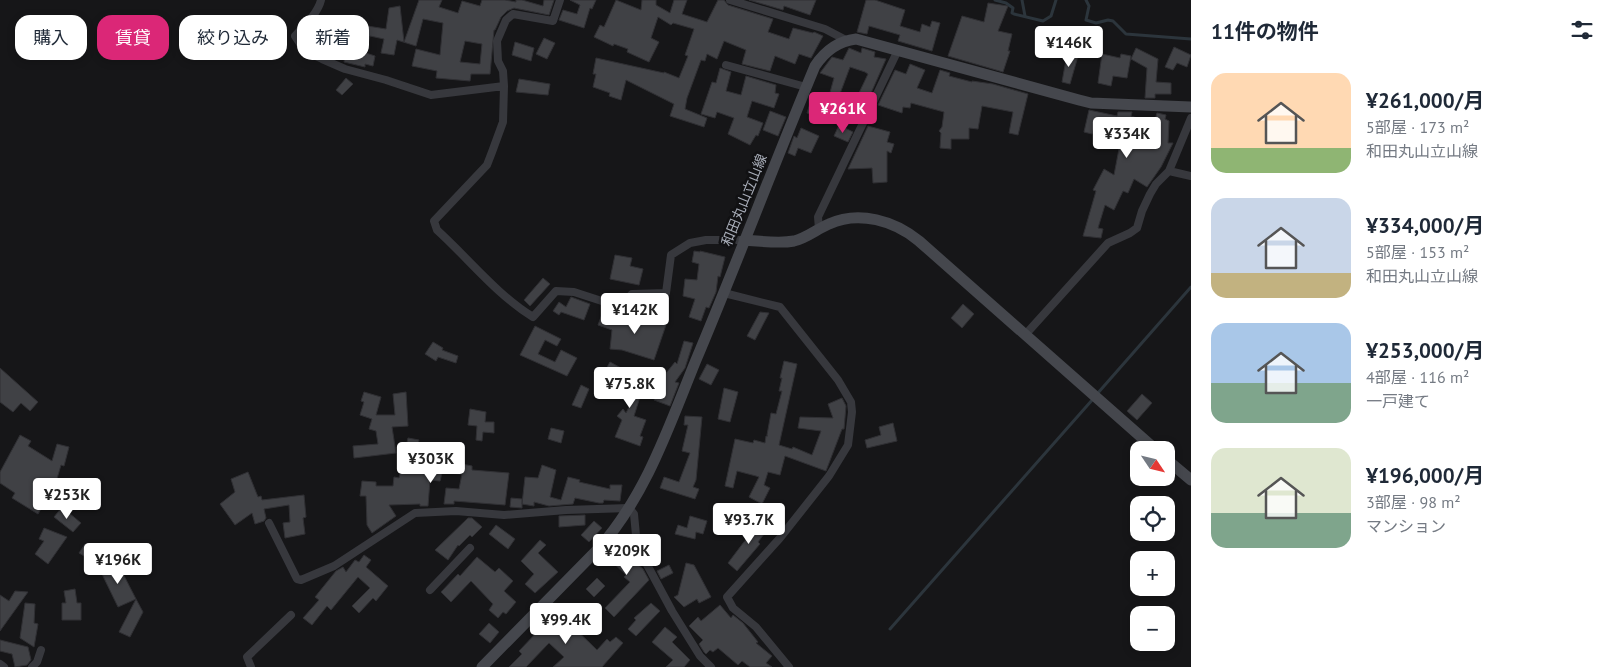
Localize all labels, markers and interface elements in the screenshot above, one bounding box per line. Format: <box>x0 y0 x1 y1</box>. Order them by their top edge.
chip: 購入 <box>15 15 87 60</box>
chip: 賃貸 <box>97 15 169 60</box>
chip: 絞り込み <box>179 15 287 60</box>
chip: 新着 <box>297 15 369 60</box>
icon: filters <box>1568 16 1596 44</box>
text: 11件の物件 <box>1211 18 1319 45</box>
pin: ¥146K <box>1034 26 1104 68</box>
text: ¥146K <box>1046 32 1092 52</box>
text: ¥261,000/月 <box>1366 87 1484 114</box>
pin: ¥261K <box>808 92 878 134</box>
icon: home <box>1251 93 1311 153</box>
text: ¥261K <box>820 98 866 118</box>
pin: ¥334K <box>1092 116 1162 159</box>
text: 5部屋 · 173 m² <box>1366 117 1469 137</box>
text: ¥334K <box>1104 123 1150 143</box>
text: 和田丸山立山線 <box>1366 141 1478 161</box>
street label: 和田丸山立山線 <box>717 151 771 249</box>
text: ¥334,000/月 <box>1366 212 1484 239</box>
icon: home <box>1251 218 1311 278</box>
text: 5部屋 · 153 m² <box>1366 242 1469 262</box>
text: 和田丸山立山線 <box>1366 266 1478 286</box>
pin: ¥142K <box>600 292 670 335</box>
text: ¥142K <box>612 299 658 319</box>
text: ¥253,000/月 <box>1366 337 1484 364</box>
icon: home <box>1251 343 1311 403</box>
pin: ¥75.8K <box>589 366 671 409</box>
text: 4部屋 · 116 m² <box>1366 367 1469 387</box>
text: ¥75.8K <box>605 373 655 393</box>
text: 一戸建て <box>1366 391 1430 411</box>
north arrow <box>1130 441 1175 486</box>
map controls <box>1130 441 1175 651</box>
pin: ¥303K <box>396 442 466 484</box>
text: ¥303K <box>408 448 454 468</box>
text: ¥196,000/月 <box>1366 462 1484 489</box>
icon: home <box>1251 468 1311 528</box>
pin: ¥253K <box>32 478 102 520</box>
text: ¥253K <box>44 484 90 504</box>
text: 3部屋 · 98 m² <box>1366 492 1461 512</box>
button: locate <box>1130 496 1175 541</box>
pin: ¥93.7K <box>708 502 790 545</box>
text: ¥93.7K <box>724 509 774 529</box>
text: マンション <box>1366 516 1446 536</box>
pin: ¥209K <box>592 534 662 576</box>
text: ¥209K <box>604 540 650 560</box>
pin: ¥196K <box>83 542 153 585</box>
text: ¥196K <box>95 549 141 569</box>
button: + <box>1130 551 1175 596</box>
pin: ¥99.4K <box>525 602 607 645</box>
button: − <box>1130 606 1175 651</box>
text: ¥99.4K <box>541 609 591 629</box>

